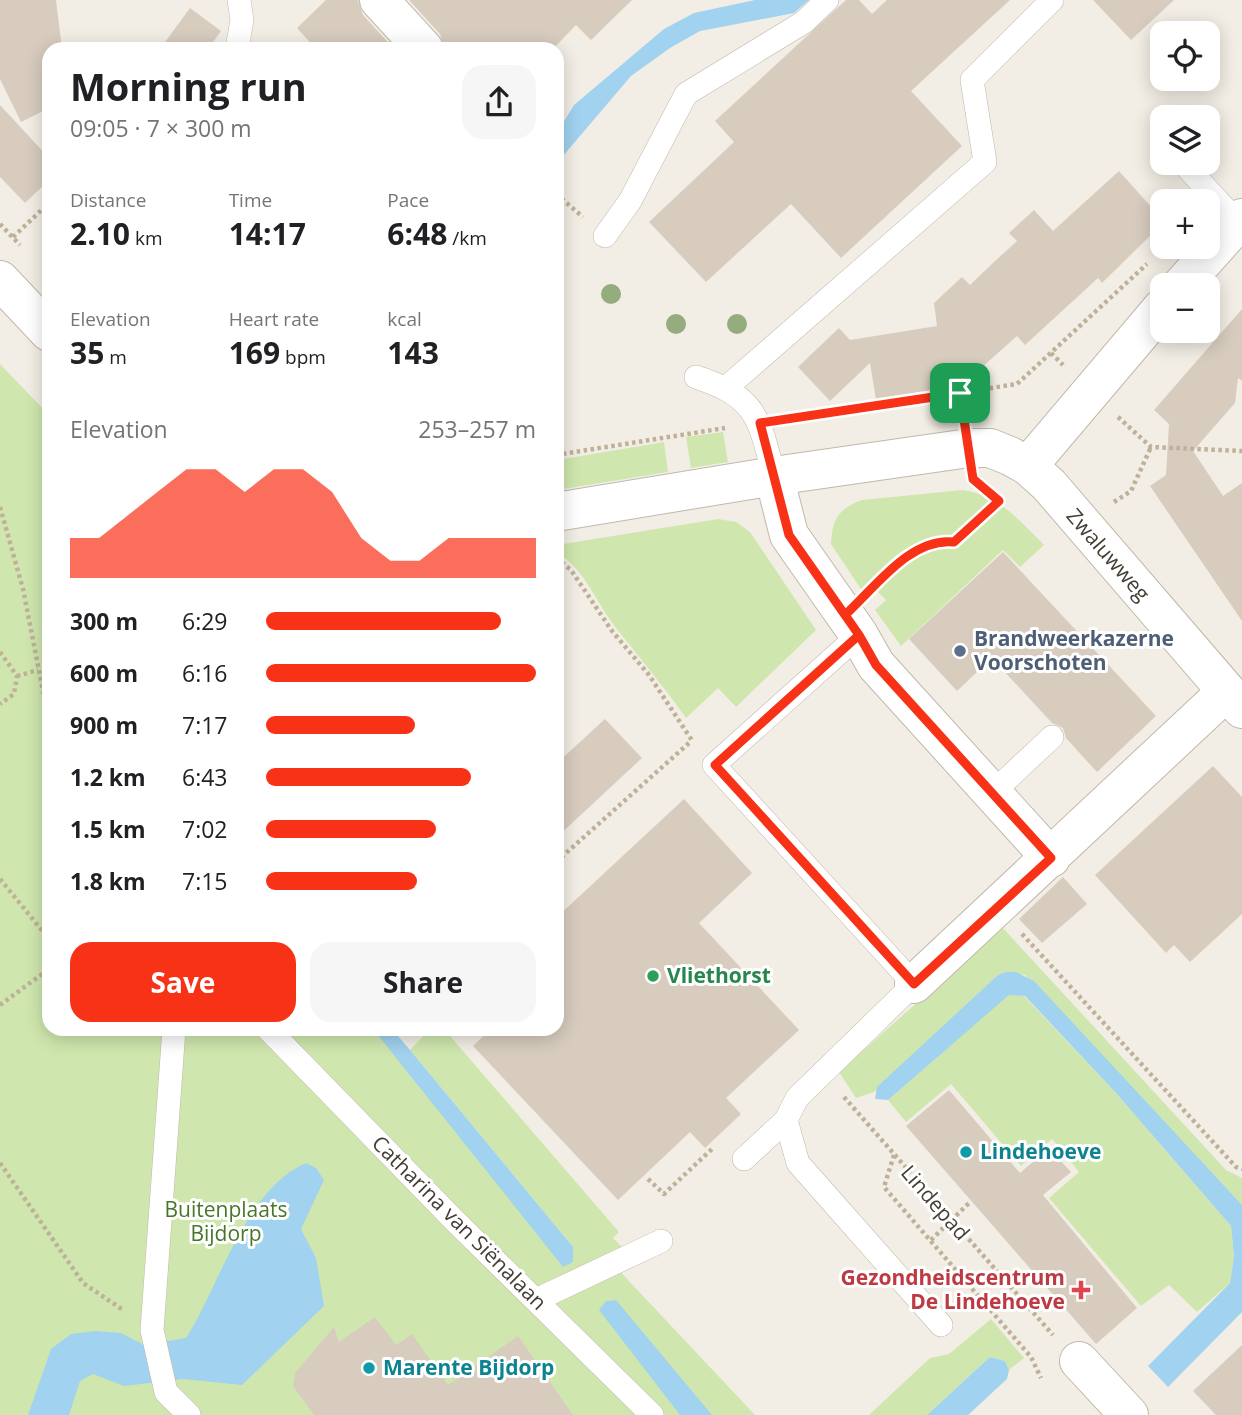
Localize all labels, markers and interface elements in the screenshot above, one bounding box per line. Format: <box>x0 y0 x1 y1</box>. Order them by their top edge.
map controls <box>1150 21 1220 343</box>
button: locate <box>1150 21 1220 91</box>
text: Morning run <box>70 60 307 112</box>
button: share <box>462 65 536 139</box>
button: layers <box>1150 105 1220 175</box>
text: 09:05 · 7 × 300 m <box>70 112 252 144</box>
text: Distance <box>70 187 146 213</box>
text: Time <box>229 187 272 213</box>
text: Pace <box>387 187 429 213</box>
button: + <box>1150 189 1220 259</box>
text: 2.10 <box>70 213 130 254</box>
text: 14:17 <box>229 213 306 254</box>
text: 6:48 <box>387 213 447 254</box>
text: km <box>130 225 163 251</box>
text: /km <box>447 225 487 251</box>
button: − <box>1150 273 1220 343</box>
text: Elevation <box>70 306 151 332</box>
text: Heart rate <box>229 306 319 332</box>
text: kcal <box>387 306 422 332</box>
text: 35 <box>70 332 104 373</box>
text: 169 <box>229 332 280 373</box>
text: 143 <box>387 332 439 373</box>
text: m <box>104 344 127 370</box>
text: bpm <box>280 344 326 370</box>
pin <box>930 363 990 423</box>
icon: arrive <box>941 374 979 412</box>
text: Elevation <box>70 413 168 445</box>
text: 253–257 m <box>418 413 536 445</box>
street label: Zwaluwweg <box>1061 502 1157 607</box>
text: 300 m <box>70 605 138 637</box>
text: 6:29 <box>182 605 228 637</box>
place label: Brandweerkazerne Voorschoten <box>974 624 1174 676</box>
marker: Brandweerkazerne Voorschoten <box>952 643 968 659</box>
text: 600 m <box>70 657 138 689</box>
text: 6:16 <box>182 657 228 689</box>
text: 900 m <box>70 709 138 741</box>
text: 7:17 <box>182 709 228 741</box>
text: 1.2 km <box>70 761 146 793</box>
text: 6:43 <box>182 761 228 793</box>
text: 1.5 km <box>70 813 146 845</box>
text: 7:02 <box>182 813 228 845</box>
text: 1.8 km <box>70 865 146 897</box>
text: 7:15 <box>182 865 228 897</box>
button: Save <box>70 942 296 1022</box>
button: Share <box>310 942 536 1022</box>
place label: Vliethorst <box>667 961 771 989</box>
marker: Vliethorst <box>645 968 661 984</box>
street label: Catharina van Siënalaan <box>366 1129 553 1316</box>
place label: Lindehoeve <box>980 1137 1101 1165</box>
marker: Lindehoeve <box>958 1144 974 1160</box>
street label: Lindepad <box>895 1159 976 1246</box>
park label: Buitenplaats Bijdorp <box>165 1195 287 1247</box>
place label: Gezondheidscentrum De Lindehoeve <box>841 1263 1065 1315</box>
marker: Gezondheidscentrum De Lindehoeve <box>1071 1280 1091 1300</box>
place label: Marente Bijdorp <box>383 1353 554 1381</box>
marker: Marente Bijdorp <box>361 1360 377 1376</box>

